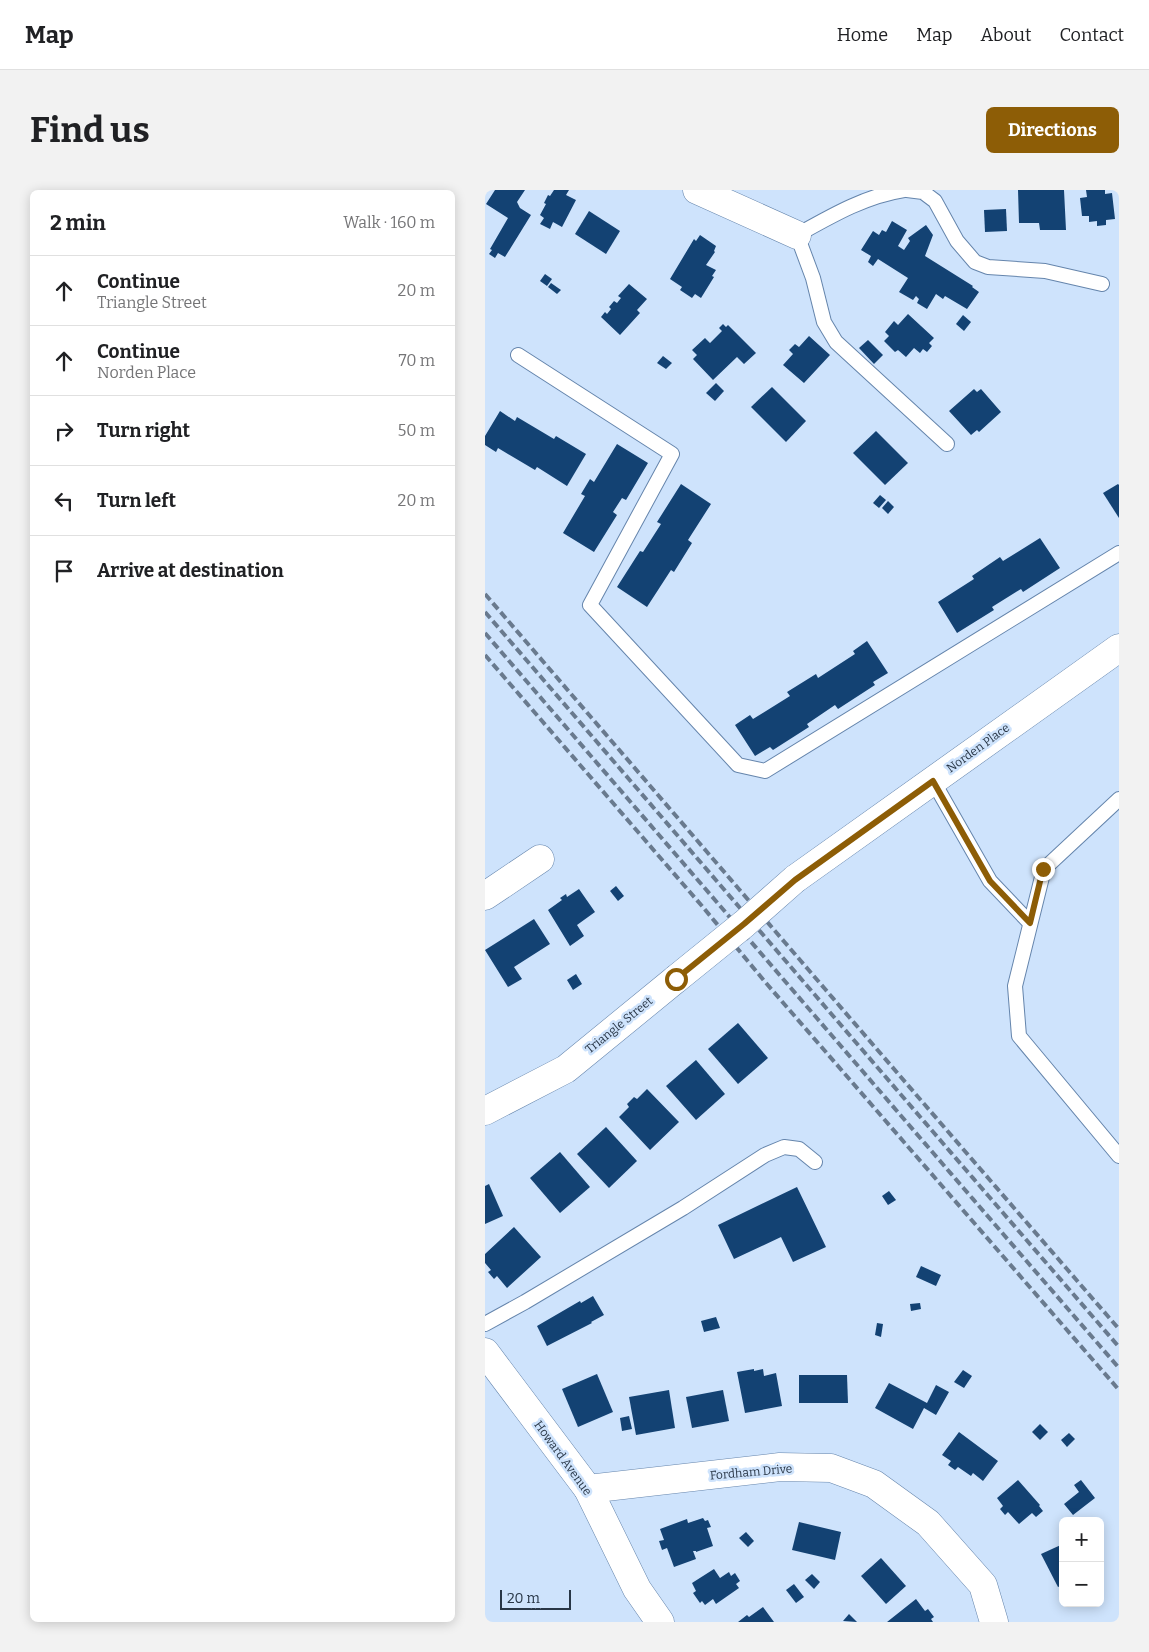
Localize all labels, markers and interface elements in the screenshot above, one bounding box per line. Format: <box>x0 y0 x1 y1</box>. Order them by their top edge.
text: Map <box>25 21 74 49</box>
text: Home <box>837 24 888 46</box>
text: Map <box>916 24 952 46</box>
text: About <box>980 24 1031 46</box>
text: Contact <box>1059 24 1124 46</box>
button: Directions <box>986 107 1119 153</box>
text: Find us <box>30 109 150 151</box>
text: 2 min <box>50 210 106 236</box>
text: Walk · 160 m <box>343 213 435 232</box>
text: Continue <box>97 270 180 293</box>
icon: ahead <box>50 277 78 305</box>
text: 20 m <box>398 281 435 300</box>
text: Triangle Street <box>97 293 207 312</box>
text: Continue <box>97 340 180 363</box>
icon: ahead <box>50 347 78 375</box>
text: 70 m <box>399 351 435 370</box>
text: Norden Place <box>97 363 196 382</box>
icon: right <box>50 417 78 445</box>
text: Turn right <box>97 419 190 442</box>
text: 50 m <box>398 421 435 440</box>
icon: left <box>50 487 78 515</box>
text: Turn left <box>97 489 176 512</box>
text: 20 m <box>398 491 435 510</box>
icon: arrive <box>50 557 78 585</box>
text: Arrive at destination <box>97 559 284 582</box>
street label: Norden Place <box>944 721 1012 775</box>
route end <box>1032 858 1055 881</box>
route start <box>665 968 688 991</box>
street label: Triangle Street <box>583 993 656 1056</box>
street label: Howard Avenue <box>531 1418 595 1498</box>
street label: Fordham Drive <box>709 1461 793 1483</box>
map controls <box>1059 1517 1104 1607</box>
button: + <box>1059 1517 1104 1562</box>
button: − <box>1059 1562 1104 1607</box>
scale bar <box>500 1587 571 1610</box>
text: 20 m <box>507 1590 540 1607</box>

